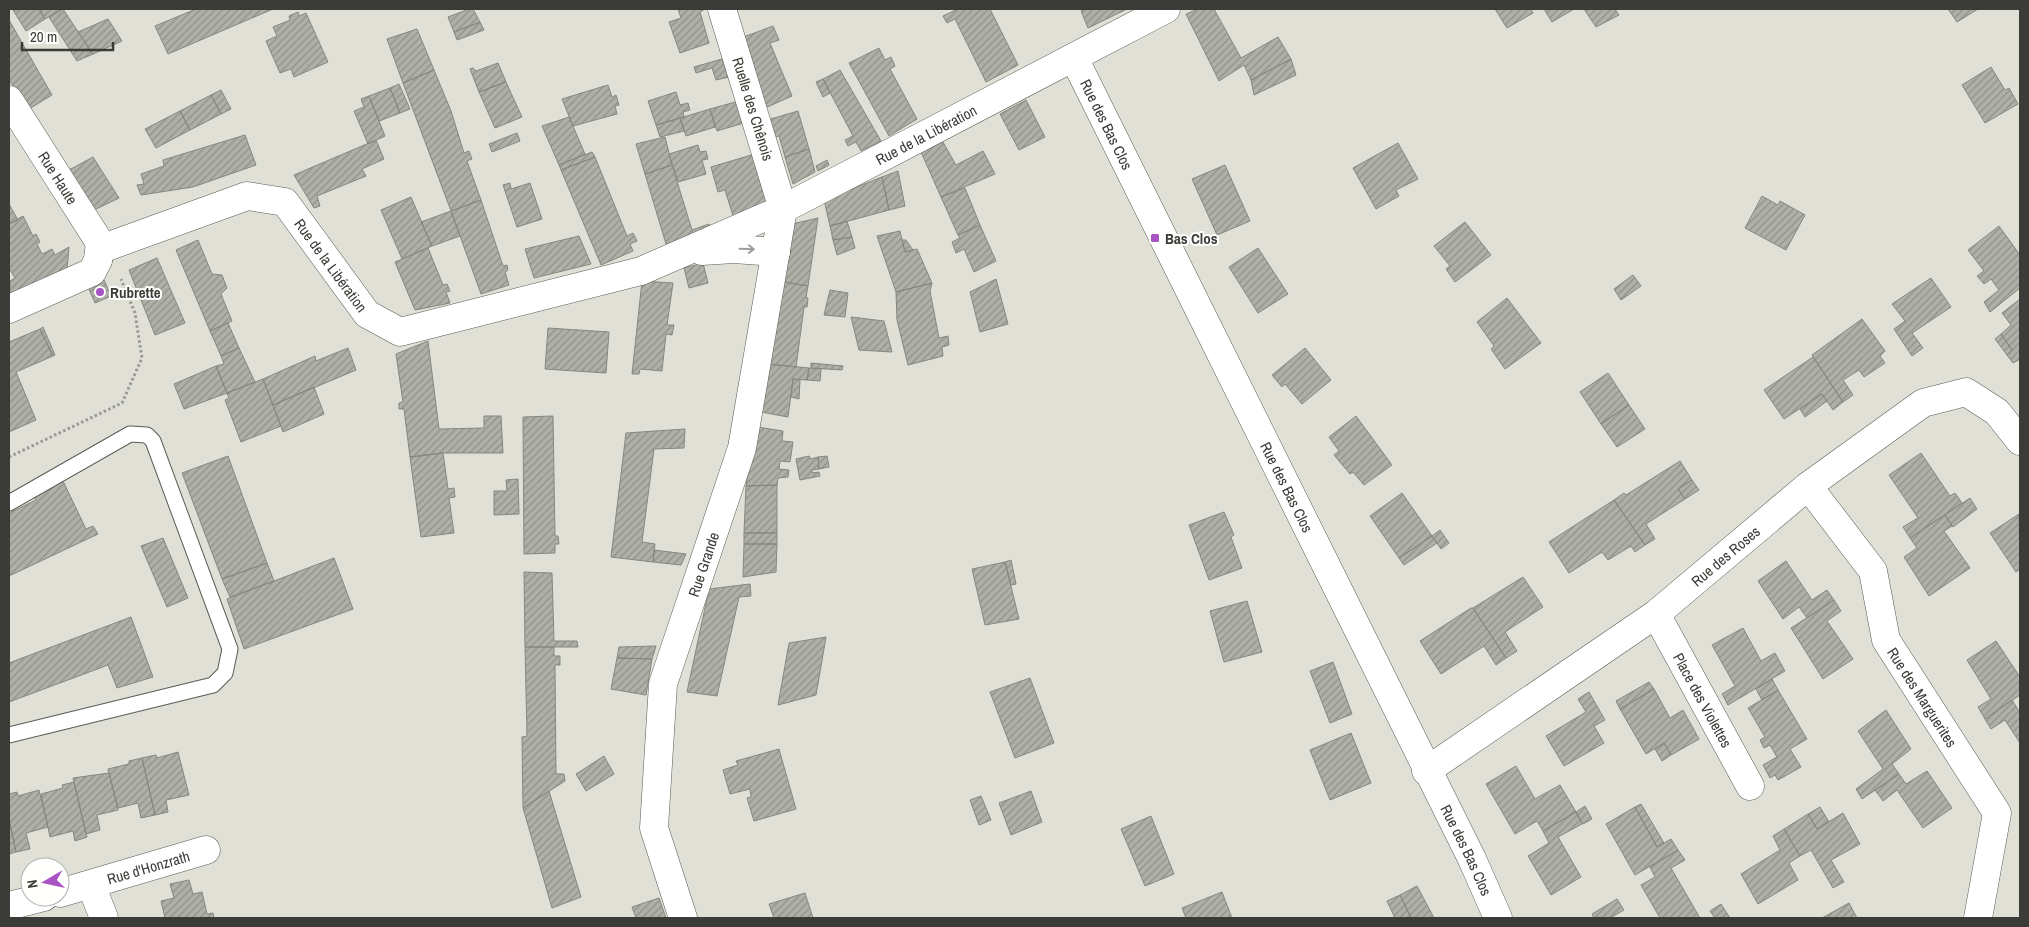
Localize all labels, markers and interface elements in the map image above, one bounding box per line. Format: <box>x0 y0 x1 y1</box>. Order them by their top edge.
scale bar <box>22 20 114 52</box>
text: 20 m <box>30 26 57 47</box>
street label: Ruelle des Chênois <box>727 55 779 163</box>
street label: Rue des Bas Clos <box>1076 75 1138 173</box>
street label: Rue de la Libération <box>872 99 980 169</box>
street label: Rue Haute <box>34 147 83 208</box>
street label: Rue de la Libération <box>290 214 373 316</box>
place label: Bas Clos <box>1165 228 1218 249</box>
marker: Bas Clos <box>1149 232 1161 244</box>
one-way arrow <box>739 245 755 254</box>
place label: Rubrette <box>110 282 161 303</box>
marker: Rubrette <box>94 286 106 298</box>
street label: Rue des Bas Clos <box>1256 438 1318 536</box>
street label: Rue des Roses <box>1686 521 1764 591</box>
street label: Rue Grande <box>682 529 724 599</box>
street label: Rue des Marguerites <box>1883 643 1962 751</box>
street label: Place des Violettes <box>1669 649 1737 751</box>
street label: Rue des Bas Clos <box>1436 801 1497 899</box>
street label: Rue d'Honzrath <box>104 845 192 889</box>
north arrow <box>20 857 70 907</box>
text: N <box>23 879 42 890</box>

